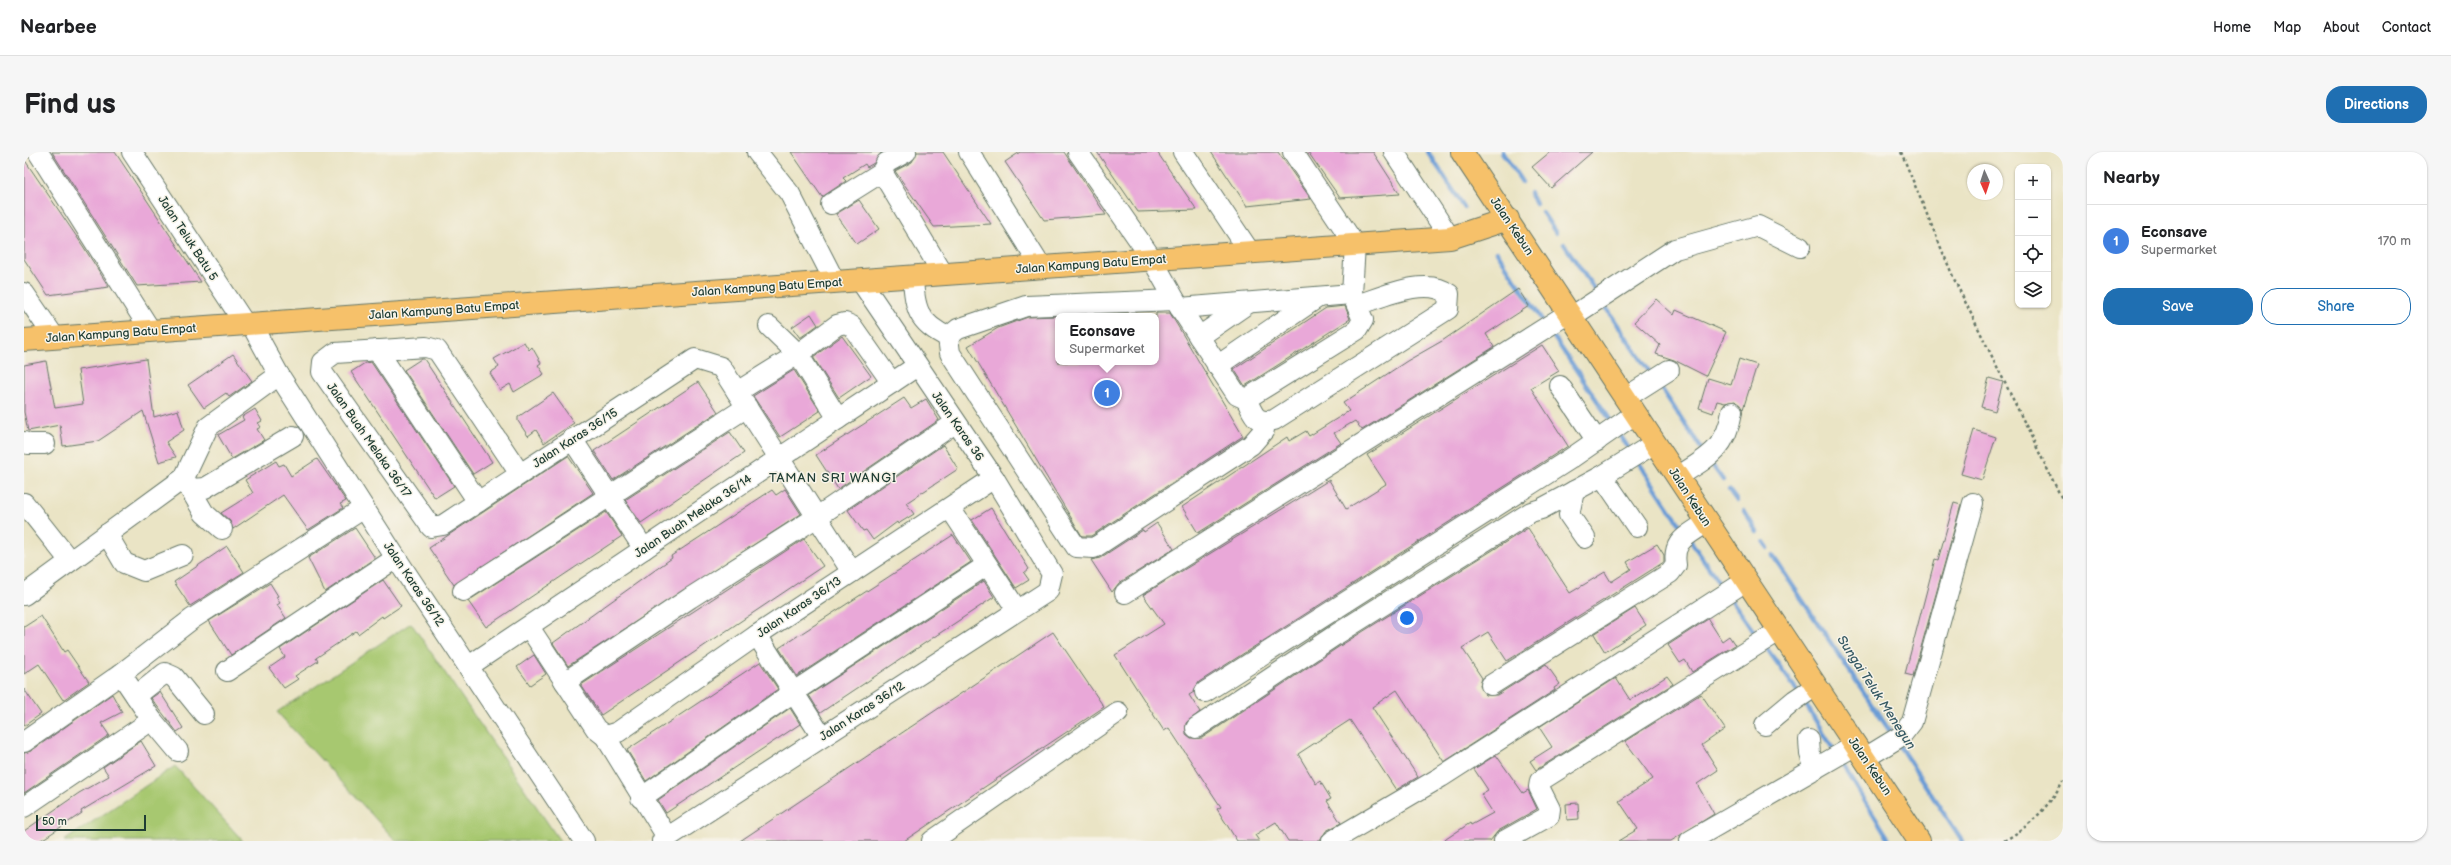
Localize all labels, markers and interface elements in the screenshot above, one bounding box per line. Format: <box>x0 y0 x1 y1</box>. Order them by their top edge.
text: Nearbee <box>20 16 97 39</box>
text: Home <box>2213 19 2251 36</box>
text: Map <box>2273 19 2301 36</box>
text: About <box>2323 19 2360 36</box>
text: Contact <box>2382 19 2431 36</box>
button: Directions <box>2326 86 2427 123</box>
text: Find us <box>24 88 116 121</box>
north arrow <box>1967 164 2003 200</box>
map controls <box>2015 164 2051 308</box>
button: + <box>2015 164 2051 200</box>
text: Nearby <box>2103 168 2160 188</box>
street label: Jalan Teluk Batu 5 <box>154 193 221 284</box>
street label: Jalan Kebun <box>1487 194 1537 258</box>
button: − <box>2015 200 2051 236</box>
text: Econsave <box>2141 223 2207 242</box>
text: 1 <box>2113 233 2119 249</box>
text: 170 m <box>2378 233 2411 249</box>
button: locate <box>2015 236 2051 272</box>
text: Supermarket <box>2141 242 2217 258</box>
street label: Jalan Kampung Batu Empat <box>1015 252 1167 277</box>
button: layers <box>2015 272 2051 308</box>
street label: Jalan Kampung Batu Empat <box>691 275 843 300</box>
button: Save <box>2103 288 2253 325</box>
button: Share <box>2261 288 2411 325</box>
street label: Jalan Kampung Batu Empat <box>368 298 520 323</box>
popup <box>1055 313 1159 365</box>
street label: Jalan Kampung Batu Empat <box>45 321 197 346</box>
text: Econsave <box>1069 322 1135 341</box>
text: Supermarket <box>1069 341 1145 357</box>
pin: 1 <box>1094 378 1120 408</box>
street label: Jalan Buah Melaka 36/17 <box>323 380 414 501</box>
street label: Jalan Karas 36 <box>928 389 987 464</box>
street label: Jalan Karas 36/15 <box>530 405 621 471</box>
street label: Jalan Kebun <box>1665 465 1714 530</box>
district label: TAMAN SRI WANGI <box>769 470 897 486</box>
street label: Jalan Buah Melaka 36/14 <box>632 471 755 561</box>
street label: Jalan Karas 36/12 <box>380 539 447 629</box>
street label: Jalan Karas 36/13 <box>754 574 844 641</box>
your location <box>1397 608 1417 628</box>
water label: Sungai Teluk Menegun <box>1833 633 1919 753</box>
street label: Jalan Karas 36/12 <box>817 678 908 745</box>
street label: Jalan Kebun <box>1845 734 1895 798</box>
scale bar <box>36 813 146 832</box>
text: 50 m <box>42 815 67 828</box>

